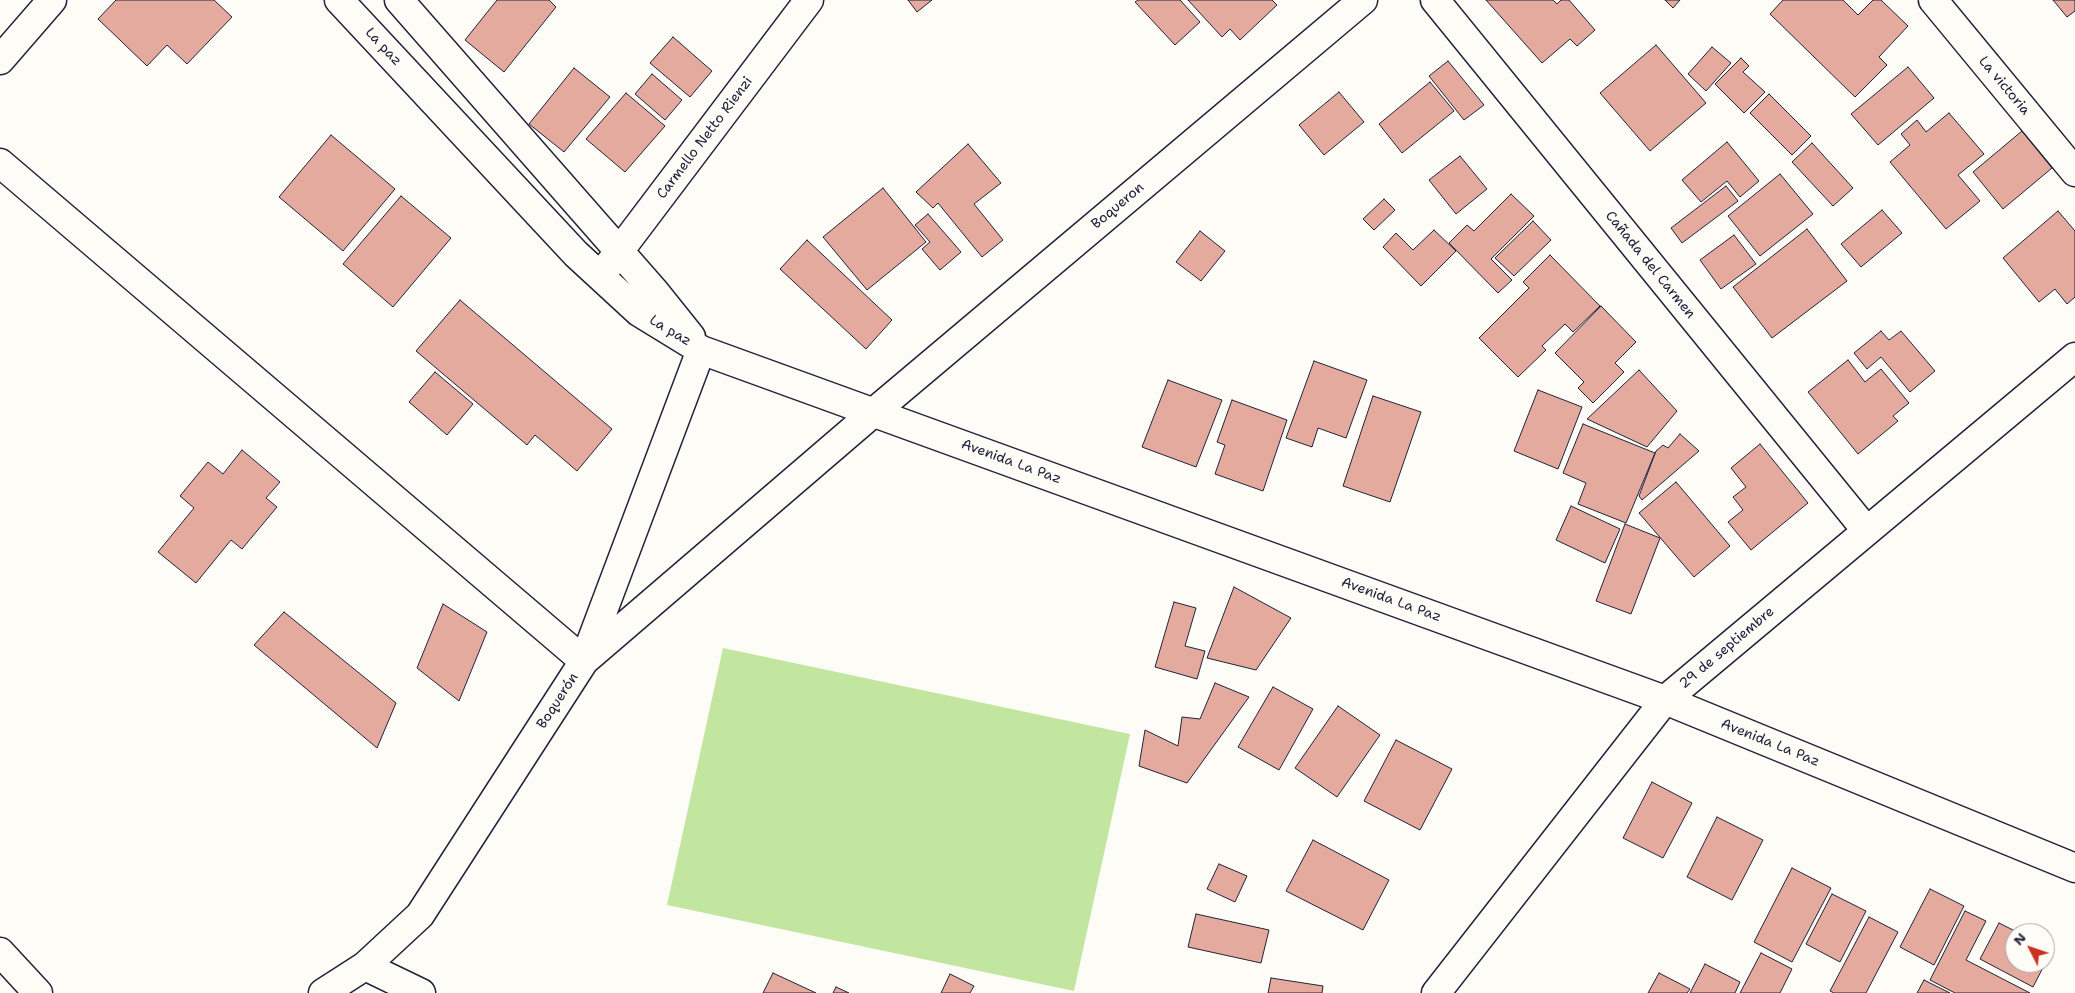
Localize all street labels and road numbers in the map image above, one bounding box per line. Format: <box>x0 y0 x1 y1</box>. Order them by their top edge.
street label: La paz <box>361 24 405 70</box>
street label: La victoria <box>1975 53 2033 119</box>
street label: Carmello Netto Rienzi <box>654 74 756 202</box>
street label: Boqueron <box>1088 179 1148 233</box>
street label: Cañada del Carmen <box>1601 208 1699 322</box>
street label: La paz <box>646 312 694 350</box>
street label: Avenida La Paz <box>959 436 1063 488</box>
street label: Avenida La Paz <box>1339 574 1443 626</box>
street label: 29 de septiembre <box>1676 603 1778 693</box>
street label: Boquerón <box>534 670 582 732</box>
street label: Avenida La Paz <box>1718 716 1822 770</box>

